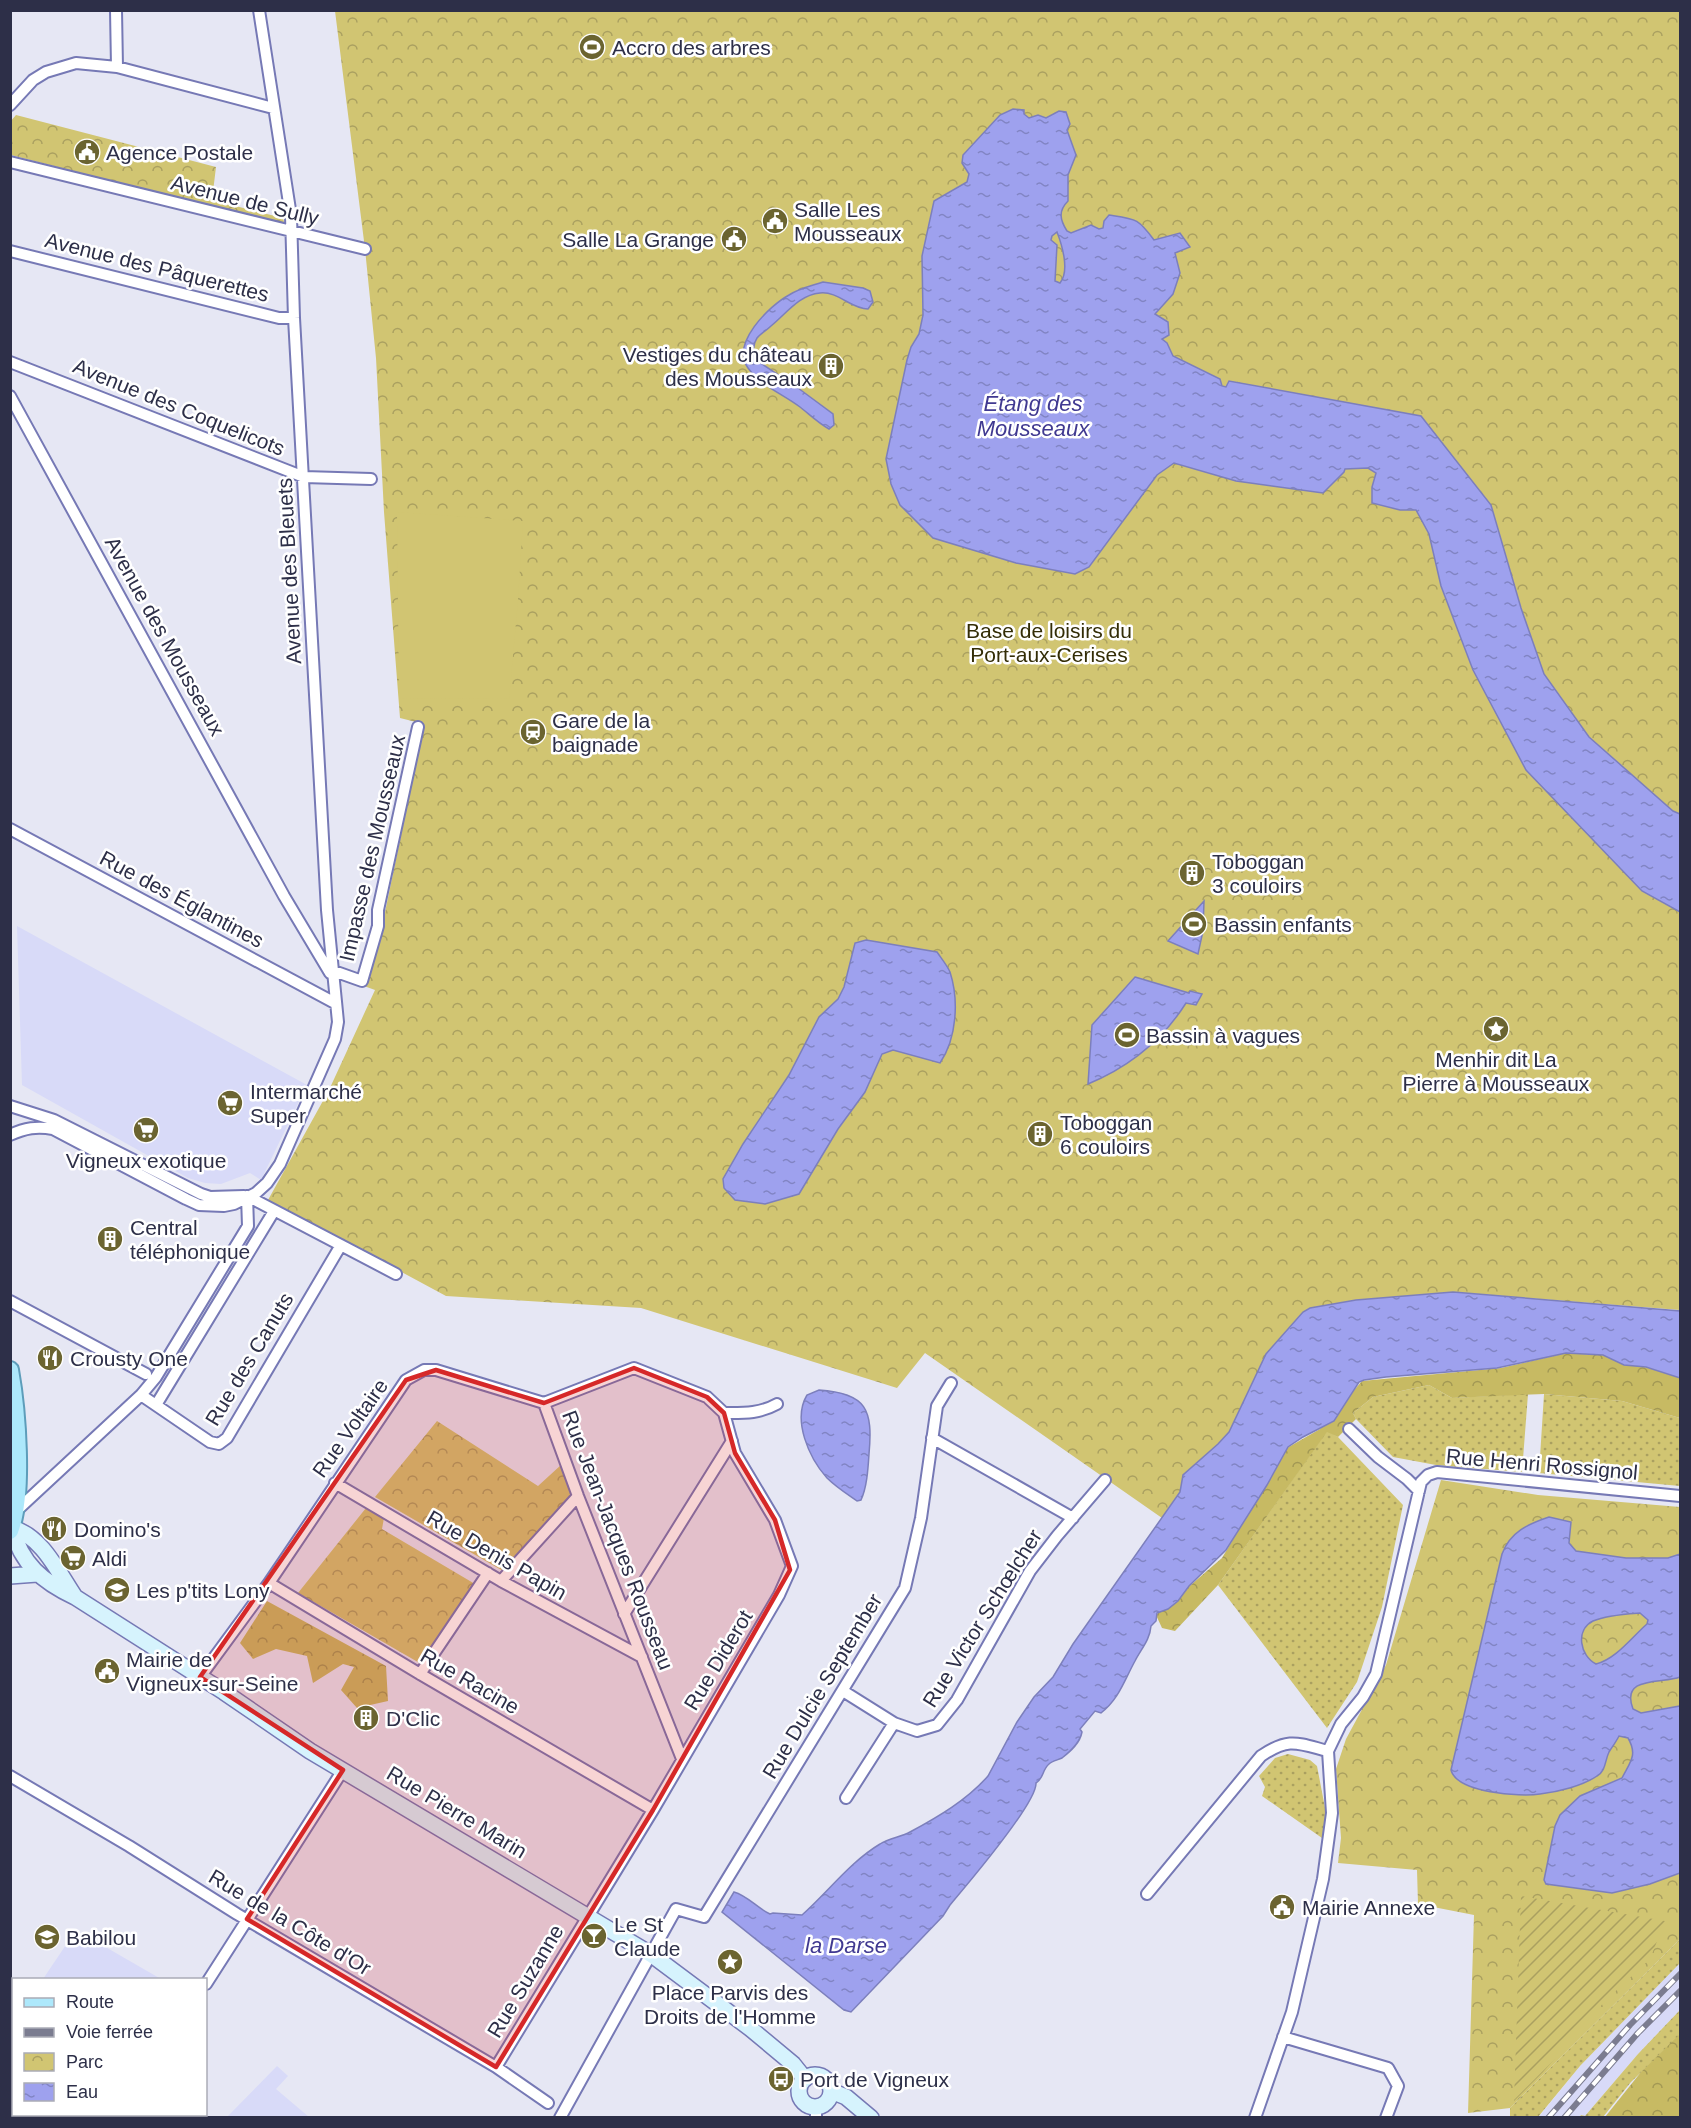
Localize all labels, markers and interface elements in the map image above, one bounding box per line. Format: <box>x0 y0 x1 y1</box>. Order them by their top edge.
sports icon: Accro des arbres <box>577 32 607 62</box>
place label: Accro des arbres <box>612 36 771 59</box>
public building icon: Agence Postale <box>72 137 102 167</box>
place label: Agence Postale <box>106 141 253 164</box>
street label: Avenue de Sully <box>169 171 322 230</box>
place label: Salle Les Mousseaux <box>794 198 902 245</box>
public building icon: Salle Les Mousseaux <box>760 206 790 236</box>
public building icon: Salle La Grange <box>719 224 749 254</box>
street label: Avenue des Pâquerettes <box>43 228 271 306</box>
place label: Salle La Grange <box>562 228 714 251</box>
place label: Vestiges du château des Mousseaux <box>623 343 812 390</box>
building icon: Vestiges du château des Mousseaux <box>816 351 846 381</box>
street label: Avenue des Coquelicots <box>70 354 288 460</box>
water label: Étang des Mousseaux <box>977 391 1090 441</box>
street label: Avenue des Bleuets <box>273 477 305 665</box>
street label: Avenue des Mousseaux <box>101 533 230 740</box>
park label: Base de loisirs du Port-aux-Cerises <box>966 619 1132 666</box>
place label: Gare de la baignade <box>552 709 650 756</box>
station icon: Gare de la baignade <box>518 717 548 747</box>
street label: Impasse des Mousseaux <box>335 732 409 964</box>
street label: Rue des Églantines <box>96 846 268 952</box>
place label: Toboggan 3 couloirs <box>1212 850 1304 897</box>
building icon: Toboggan 3 couloirs <box>1177 858 1207 888</box>
sports icon: Bassin enfants <box>1179 909 1209 939</box>
place label: Bassin enfants <box>1214 913 1352 936</box>
place icon: Menhir dit La Pierre à Mousseaux <box>1481 1014 1511 1044</box>
sports icon: Bassin à vagues <box>1112 1020 1142 1050</box>
place label: Bassin à vagues <box>1146 1024 1300 1047</box>
place label: Menhir dit La Pierre à Mousseaux <box>1403 1048 1590 1095</box>
place label: Intermarché Super <box>250 1080 362 1127</box>
supermarket icon: Intermarché Super <box>215 1088 245 1118</box>
place label: Toboggan 6 couloirs <box>1060 1111 1152 1158</box>
supermarket icon: Vigneux exotique <box>131 1115 161 1145</box>
building icon: Toboggan 6 couloirs <box>1025 1119 1055 1149</box>
place label: Vigneux exotique <box>66 1149 226 1172</box>
place label: Central téléphonique <box>130 1216 250 1263</box>
building icon: Central téléphonique <box>95 1224 125 1254</box>
street label: Rue des Canuts <box>200 1289 298 1429</box>
restaurant icon: Crousty One <box>35 1343 65 1373</box>
place label: Crousty One <box>70 1347 188 1370</box>
street label: Rue Voltaire <box>308 1375 392 1481</box>
street label: Rue Jean-Jacques Rousseau <box>558 1407 678 1673</box>
street label: Rue Henri Rossignol <box>1445 1444 1639 1484</box>
street label: Rue Denis Papin <box>423 1506 571 1604</box>
restaurant icon: Domino's <box>39 1514 69 1544</box>
place label: Domino's <box>74 1518 161 1541</box>
street label: Rue Victor Schœlcher <box>918 1525 1046 1711</box>
supermarket icon: Aldi <box>58 1543 88 1573</box>
place label: Aldi <box>92 1547 127 1570</box>
school or university icon: Les p'tits Lony <box>102 1575 132 1605</box>
place label: Les p'tits Lony <box>136 1579 270 1602</box>
street label: Rue Dulcie September <box>758 1590 886 1782</box>
street label: Rue Diderot <box>679 1606 757 1714</box>
street label: Rue Racine <box>417 1644 523 1718</box>
place label: Mairie de Vigneux-sur-Seine <box>126 1648 298 1695</box>
public building icon: Mairie de Vigneux-sur-Seine <box>92 1656 122 1686</box>
building icon: D'Clic <box>351 1703 381 1733</box>
place label: D'Clic <box>386 1707 440 1730</box>
street label: Rue Pierre Marin <box>383 1761 531 1863</box>
street label: Rue de la Côte d'Or <box>205 1865 375 1979</box>
public building icon: Mairie Annexe <box>1267 1892 1297 1922</box>
place label: Mairie Annexe <box>1302 1896 1435 1919</box>
place label: Le St Claude <box>614 1913 681 1960</box>
street label: Rue Suzanne <box>482 1921 568 2041</box>
bar icon: Le St Claude <box>579 1921 609 1951</box>
school or university icon: Babilou <box>32 1922 62 1952</box>
place label: Babilou <box>66 1926 136 1949</box>
water label: la Darse <box>805 1933 887 1958</box>
place icon: Place Parvis des Droits de l'Homme <box>715 1947 745 1977</box>
legend <box>12 1978 207 2116</box>
place label: Place Parvis des Droits de l'Homme <box>644 1981 816 2028</box>
text: Route <box>66 1992 114 2012</box>
text: Voie ferrée <box>66 2022 153 2042</box>
text: Parc <box>66 2052 103 2072</box>
bus stop icon: Port de Vigneux <box>766 2064 796 2094</box>
place label: Port de Vigneux <box>800 2068 950 2091</box>
text: Eau <box>66 2082 98 2102</box>

